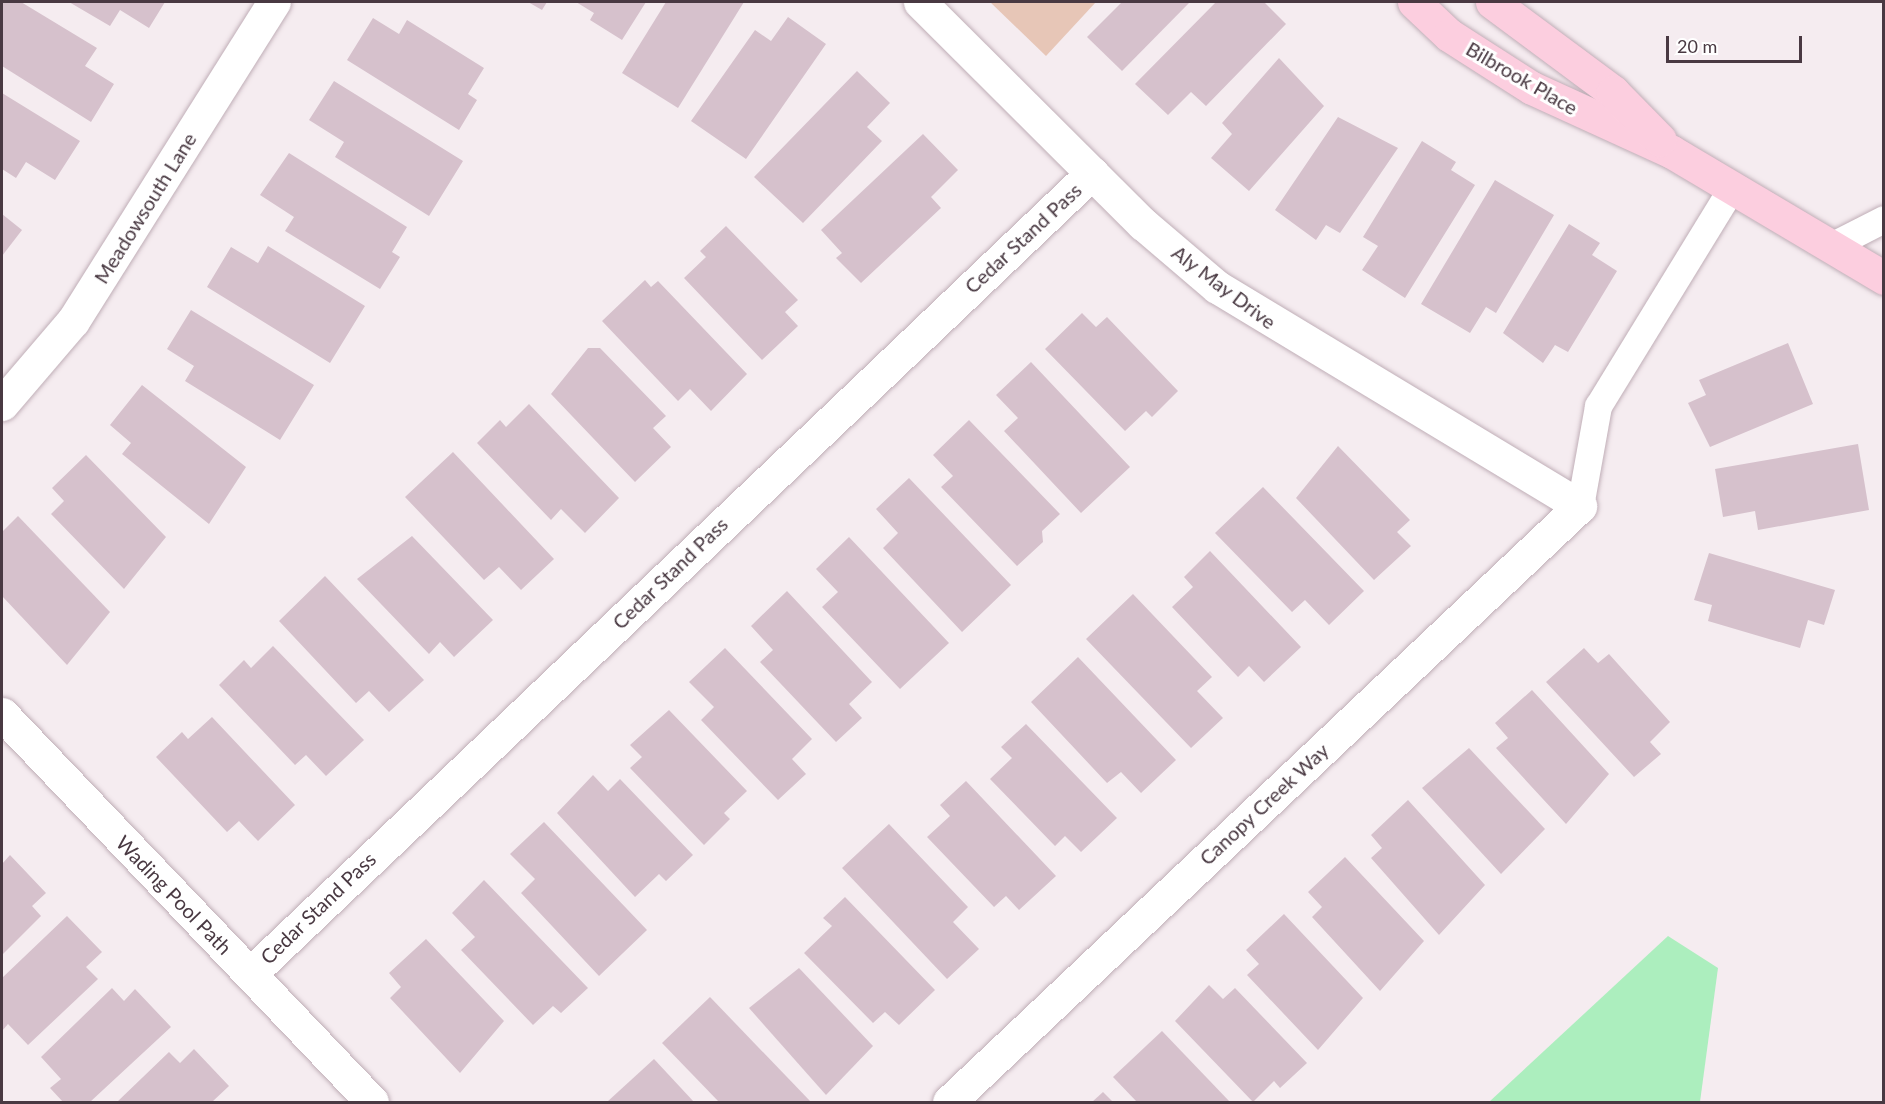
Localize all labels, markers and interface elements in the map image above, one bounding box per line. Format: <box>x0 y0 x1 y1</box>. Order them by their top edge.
scale bar <box>1669 24 1806 62</box>
text: 20 m <box>1677 35 1717 57</box>
street label: Bilbrook Place <box>1462 36 1582 120</box>
street label: Meadowsouth Lane <box>89 128 201 288</box>
street label: Cedar Stand Pass <box>960 178 1086 298</box>
street label: Aly May Drive <box>1167 240 1281 334</box>
street label: Cedar Stand Pass <box>607 512 733 634</box>
street label: Canopy Creek Way <box>1194 738 1334 870</box>
street label: Wading Pool Path <box>111 831 237 959</box>
street label: Cedar Stand Pass <box>255 847 381 969</box>

